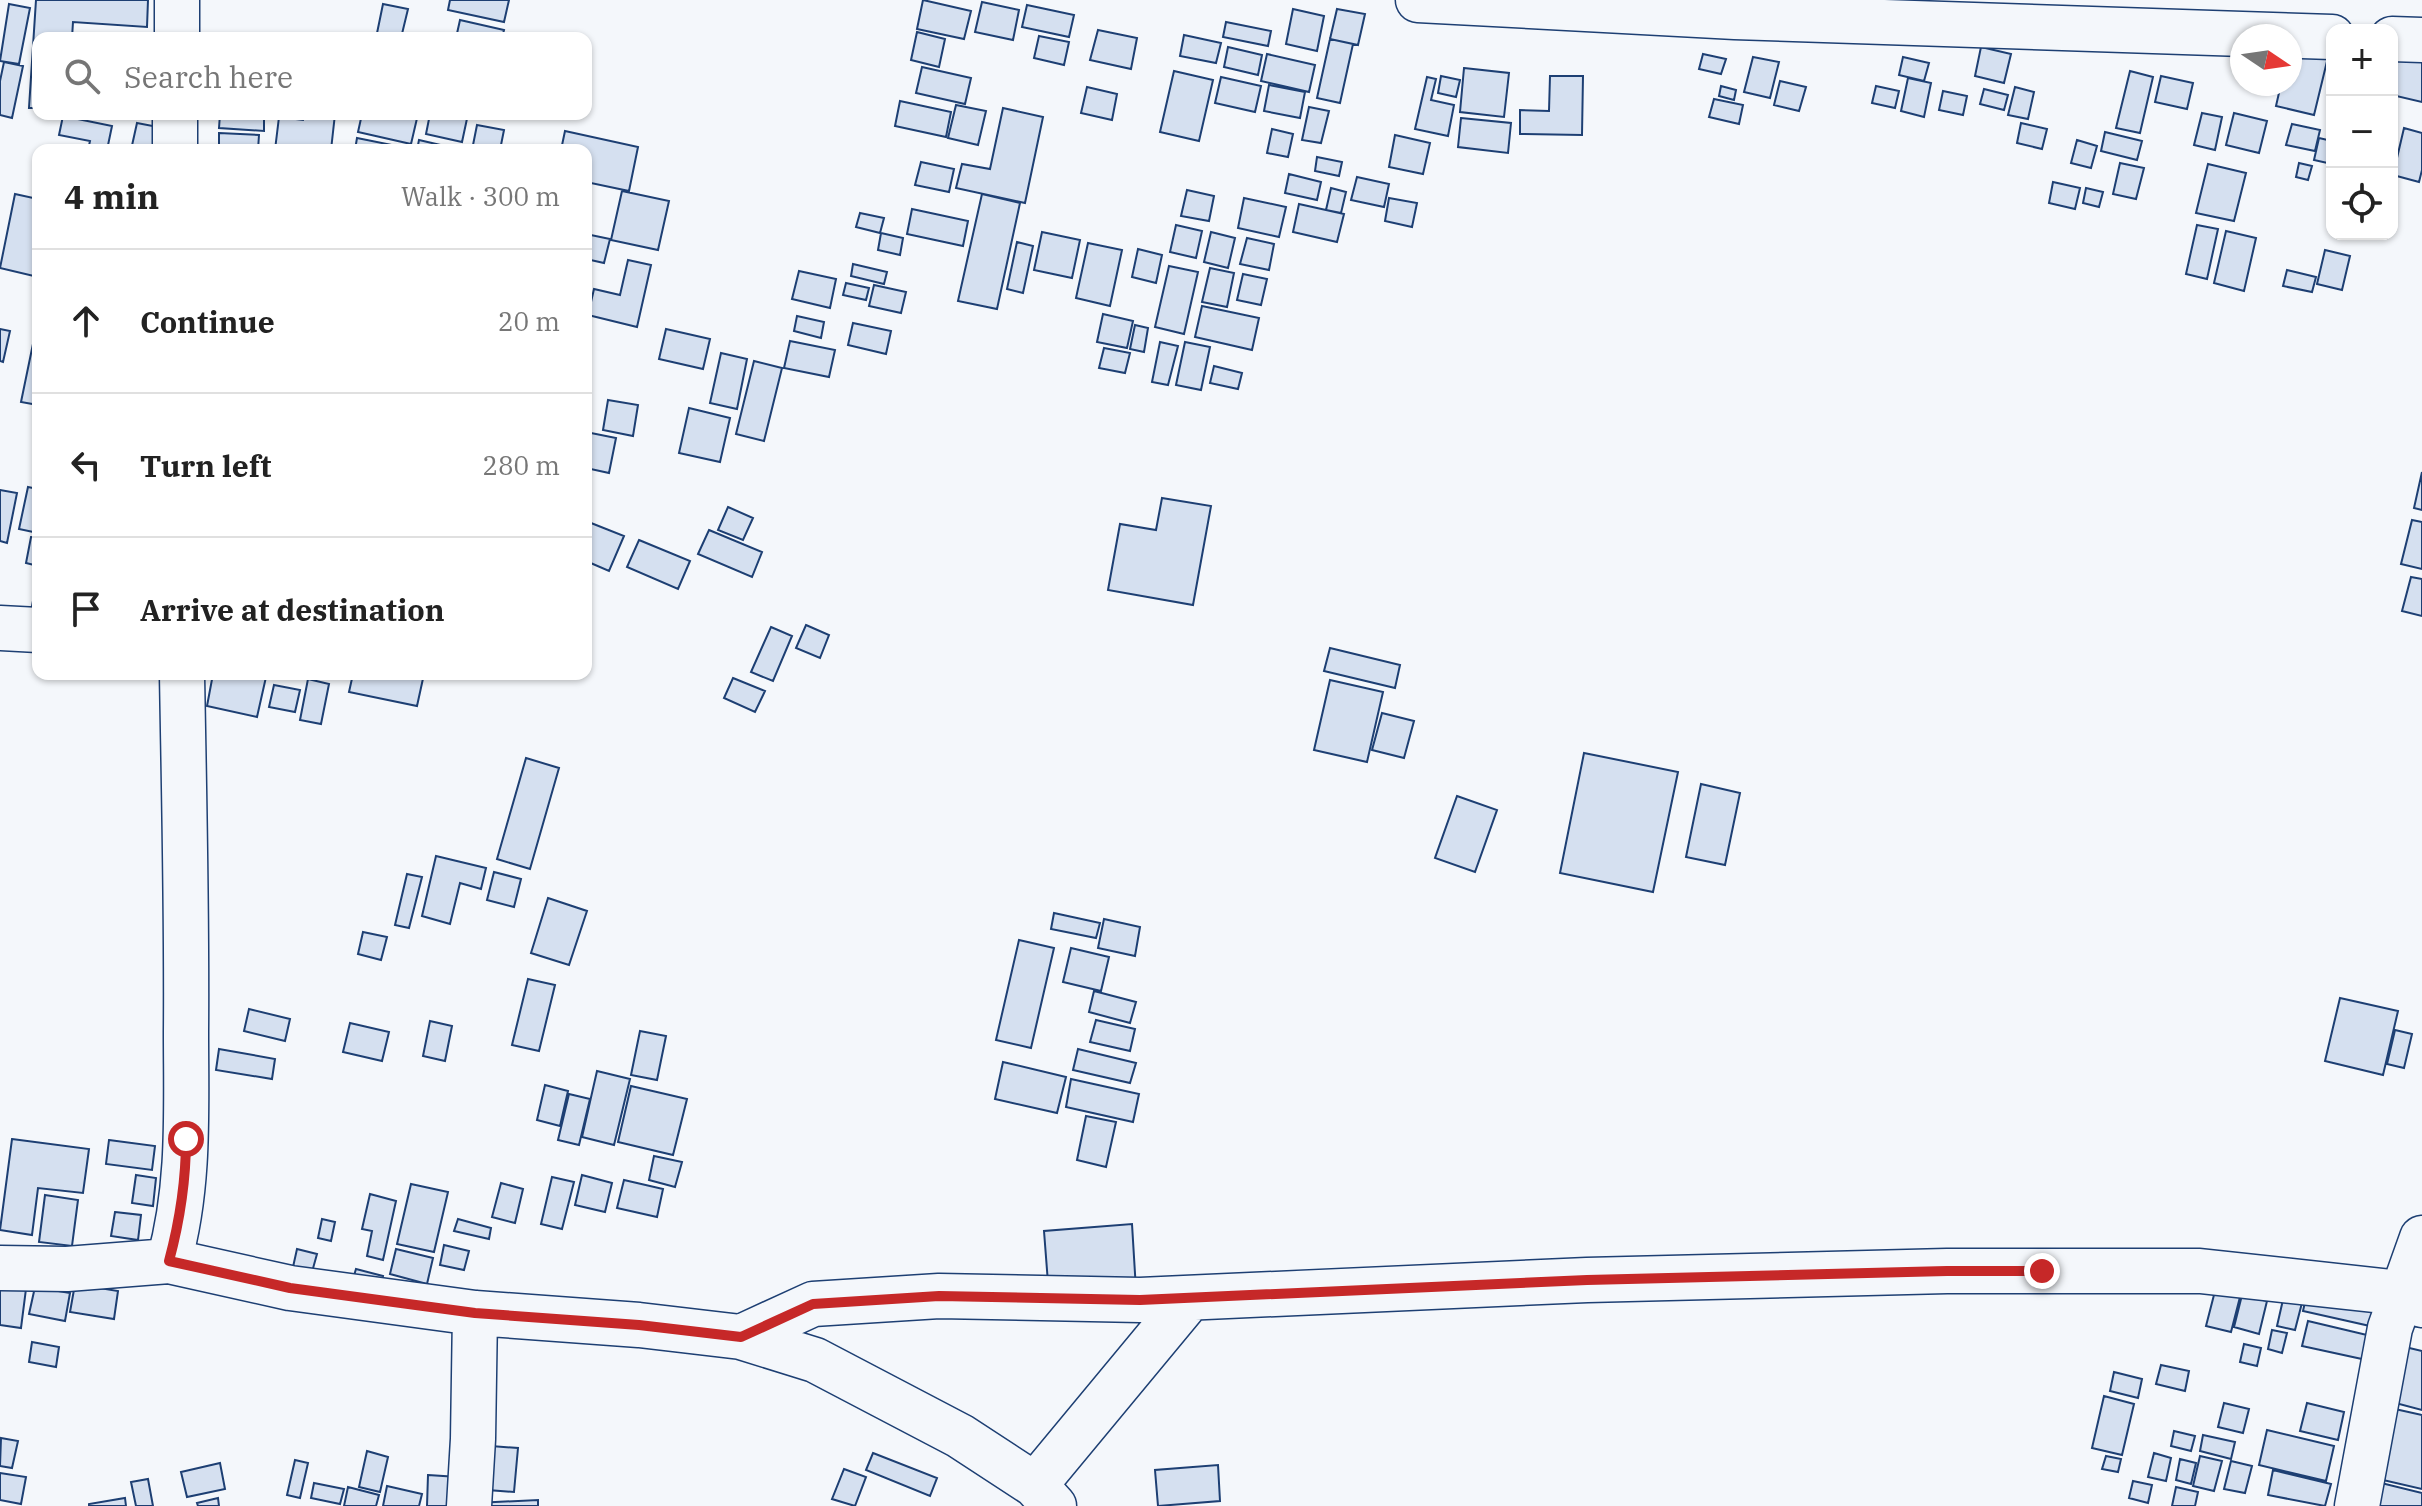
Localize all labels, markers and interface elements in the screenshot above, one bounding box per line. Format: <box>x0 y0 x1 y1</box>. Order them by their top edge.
north arrow <box>2230 24 2302 96</box>
map controls <box>2326 24 2398 240</box>
button: + <box>2326 24 2398 96</box>
search box <box>32 32 592 120</box>
icon: search <box>60 54 104 98</box>
text: Search here <box>124 57 293 96</box>
button: − <box>2326 96 2398 168</box>
button: locate <box>2326 168 2398 240</box>
text: 4 min <box>64 174 159 218</box>
text: Walk · 300 m <box>401 179 560 213</box>
icon: ahead <box>64 299 108 343</box>
text: Continue <box>140 302 275 341</box>
text: 20 m <box>498 304 560 338</box>
icon: left <box>64 443 108 487</box>
text: Turn left <box>140 446 272 485</box>
text: 280 m <box>482 448 560 482</box>
icon: arrive <box>64 587 108 631</box>
text: Arrive at destination <box>140 590 445 629</box>
route start <box>168 1121 204 1157</box>
route end <box>2024 1253 2060 1289</box>

